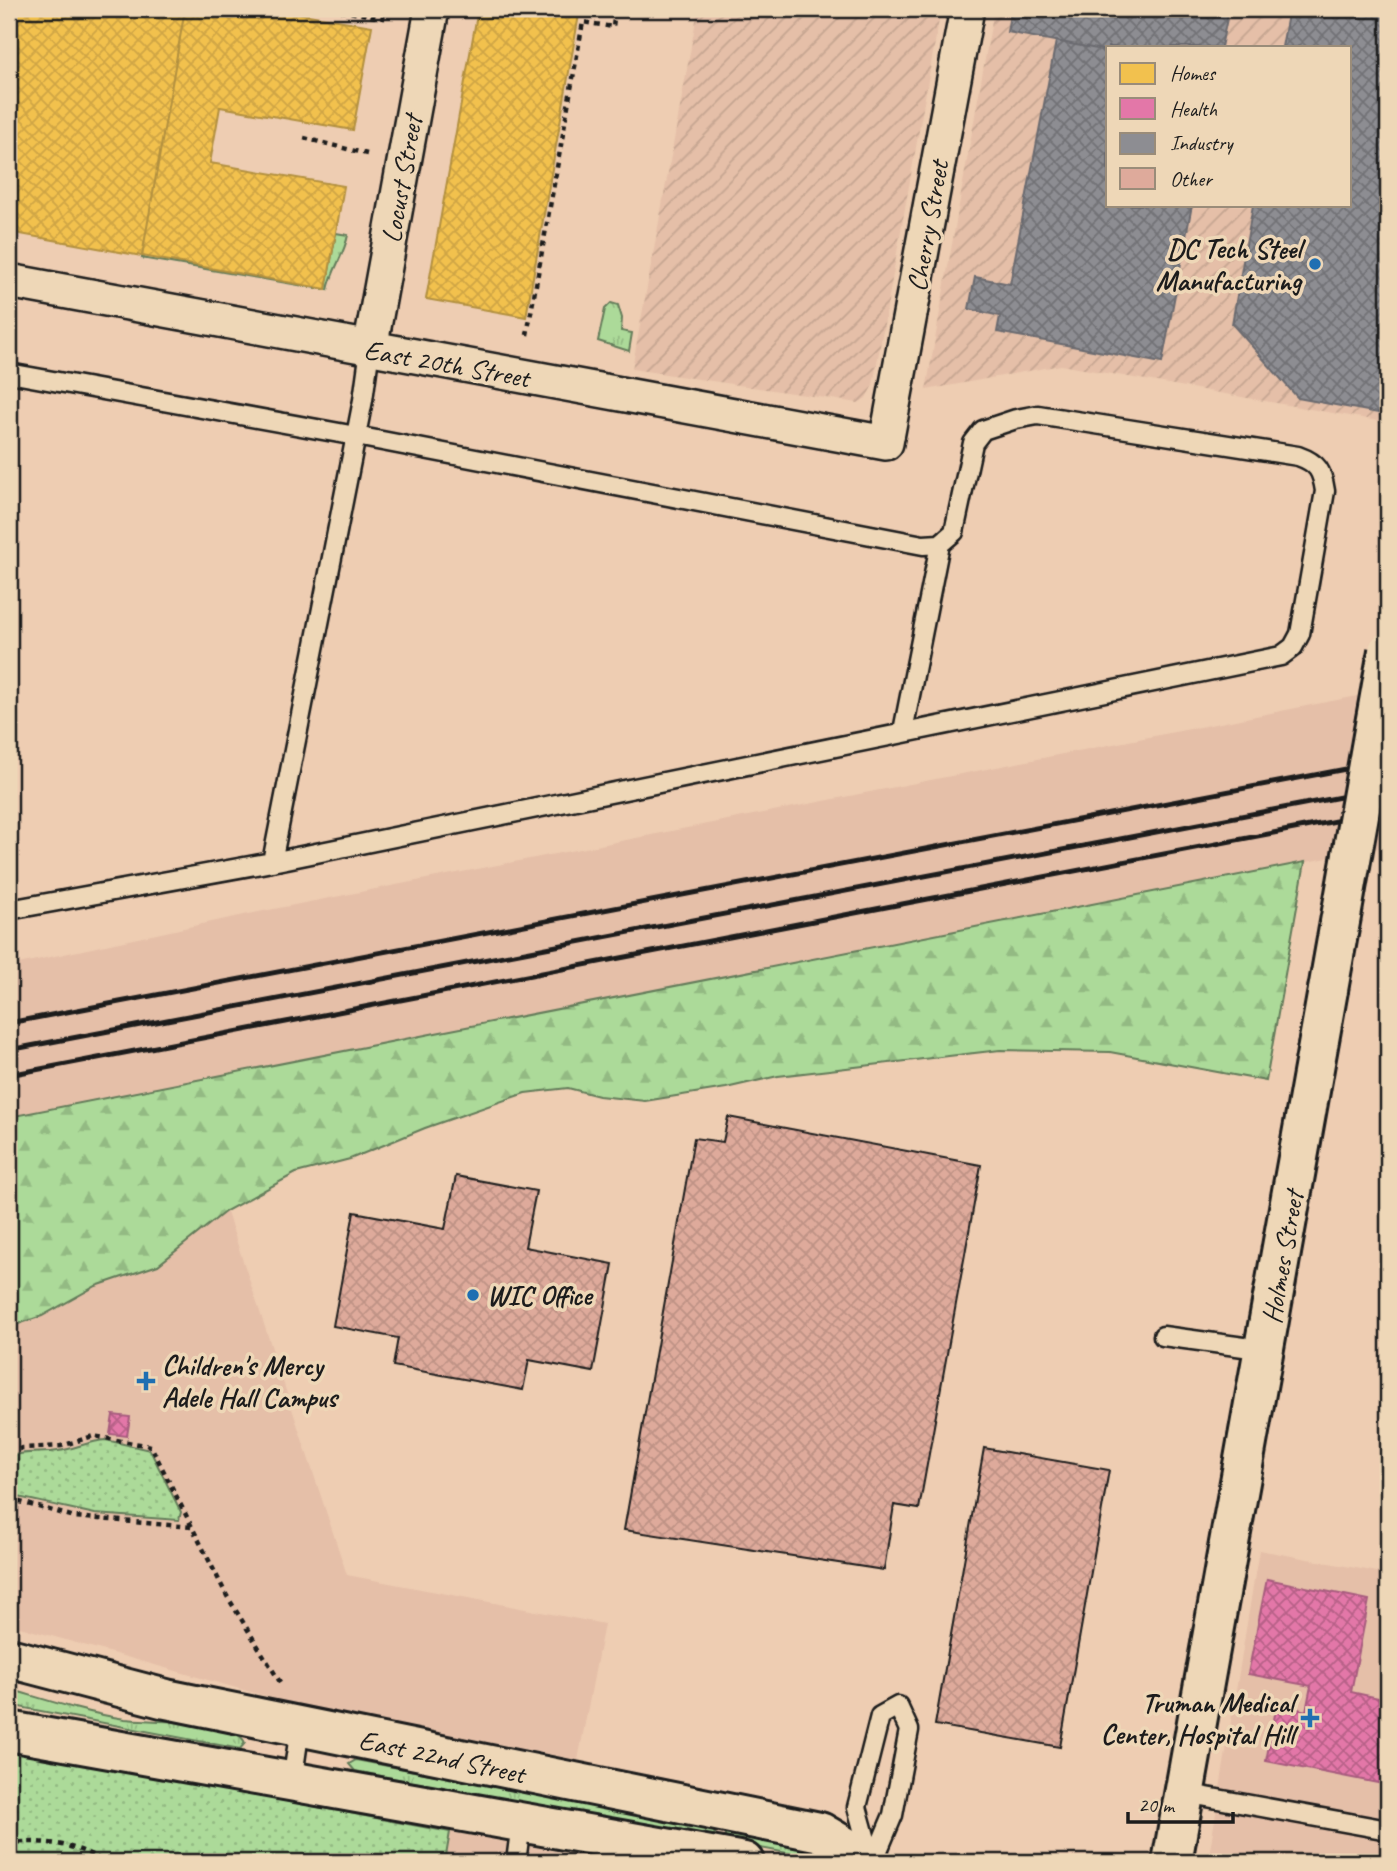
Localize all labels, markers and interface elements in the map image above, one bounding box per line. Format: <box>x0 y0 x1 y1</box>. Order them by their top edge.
legend <box>1106 46 1352 206</box>
text: Homes <box>1170 60 1217 86</box>
text: Health <box>1170 96 1218 122</box>
street label: Locust Street <box>373 109 431 245</box>
text: Industry <box>1170 130 1234 156</box>
street label: Cherry Street <box>899 155 957 294</box>
text: Other <box>1170 166 1213 192</box>
place label: DC Tech Steel Manufacturing <box>1156 231 1307 298</box>
marker: DC Tech Steel Manufacturing <box>1307 256 1323 272</box>
street label: East 20th Street <box>362 332 535 396</box>
street label: Holmes Street <box>1254 1184 1312 1326</box>
place label: WIC Office <box>487 1278 594 1313</box>
marker: WIC Office <box>465 1287 481 1303</box>
place label: Children's Mercy Adele Hall Campus <box>162 1348 340 1415</box>
marker: Children's Mercy Adele Hall Campus <box>136 1371 156 1391</box>
place label: Truman Medical Center, Hospital Hill <box>1101 1685 1299 1752</box>
marker: Truman Medical Center, Hospital Hill <box>1300 1708 1320 1728</box>
street label: East 22nd Street <box>356 1722 531 1792</box>
scale bar <box>1128 1780 1232 1824</box>
text: 20 m <box>1138 1792 1176 1818</box>

